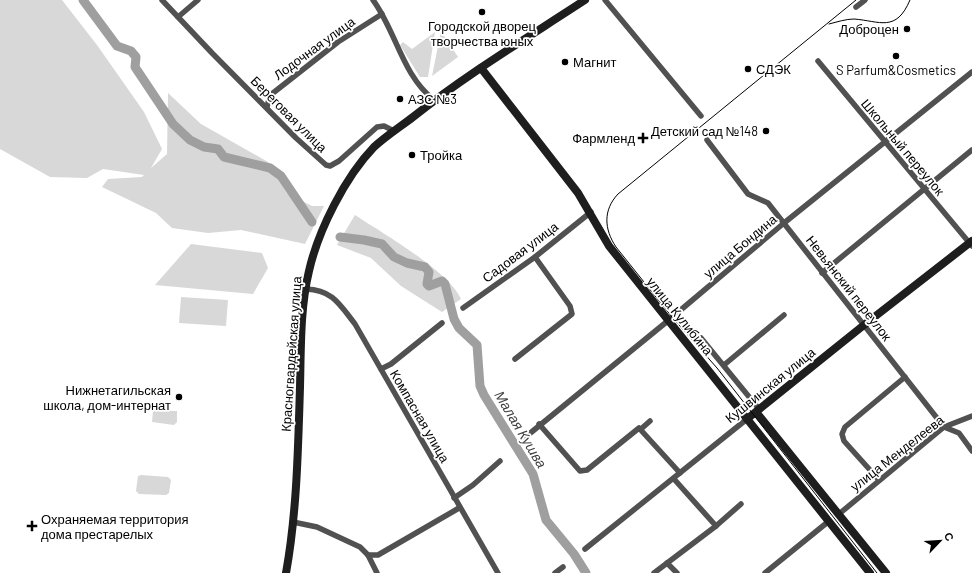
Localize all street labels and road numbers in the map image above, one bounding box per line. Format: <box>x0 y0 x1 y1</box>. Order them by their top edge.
street label: Лодочная улица <box>270 13 358 83</box>
street label: Береговая улица <box>248 73 331 156</box>
street label: Школьный переулок <box>858 96 948 199</box>
street label: улица Бондина <box>700 210 780 281</box>
street label: Садовая улица <box>479 218 562 286</box>
street label: Невьянский переулок <box>803 232 895 344</box>
street label: улица Кулибина <box>644 274 717 359</box>
street label: Красногвардейская улица <box>278 275 304 432</box>
street label: Кушвинская улица <box>722 343 819 426</box>
street label: Компасная улица <box>387 367 453 466</box>
street label: улица Менделеева <box>847 411 947 494</box>

